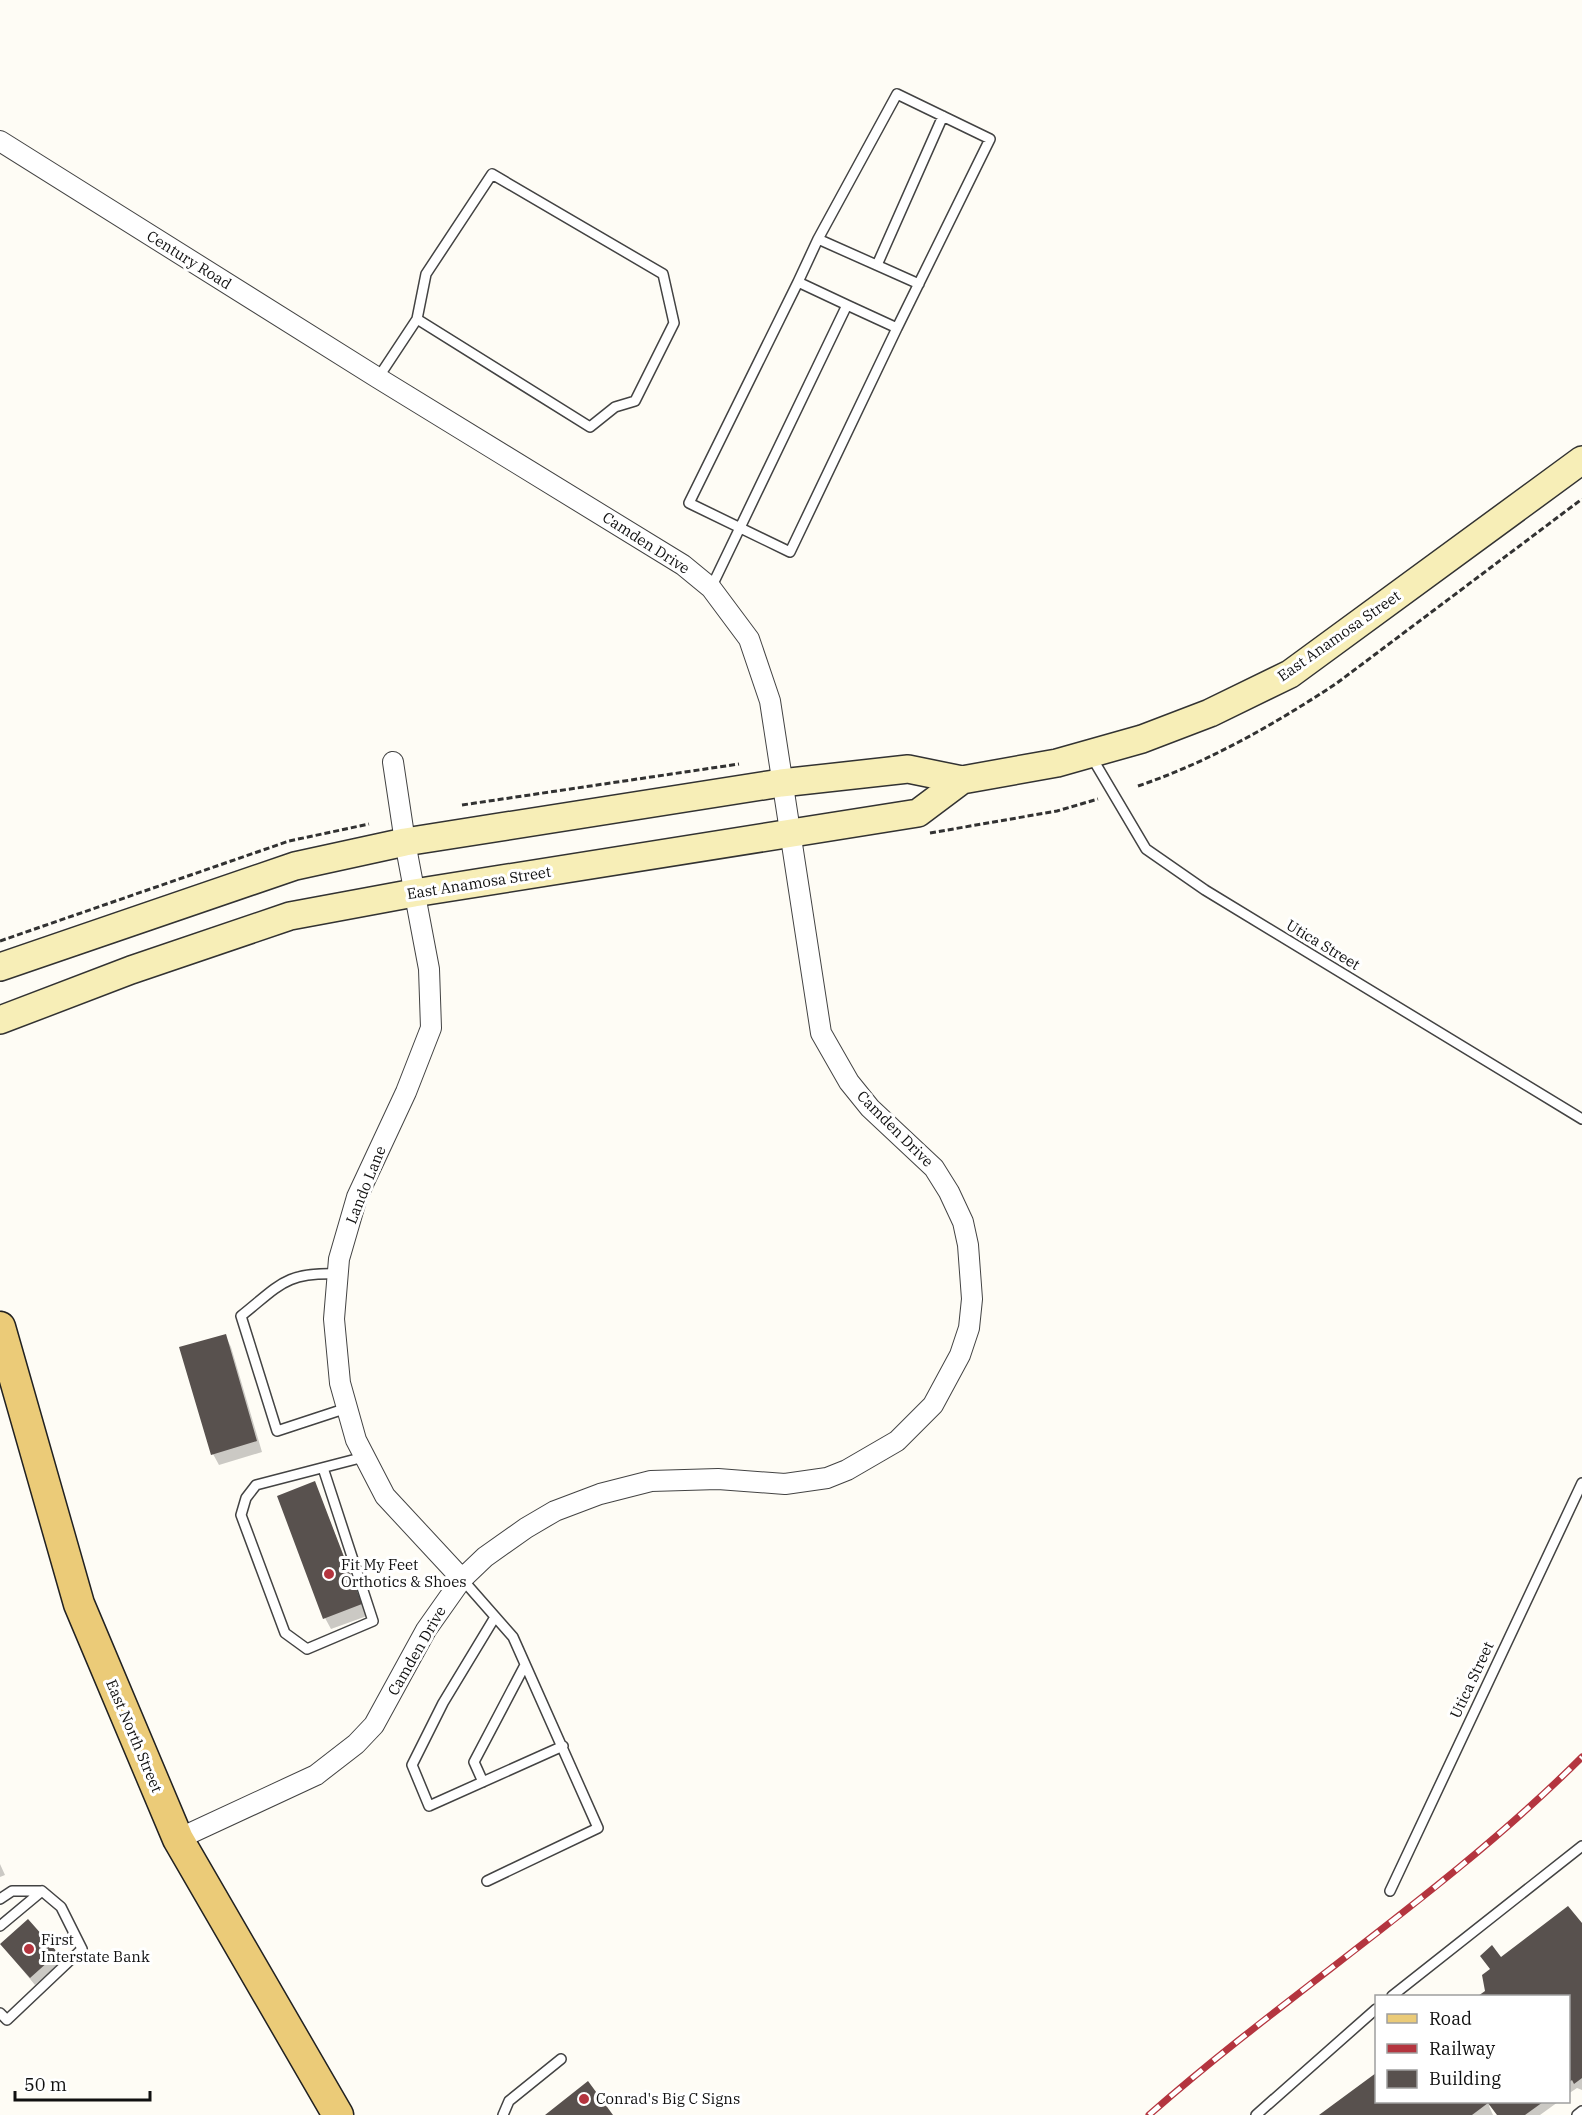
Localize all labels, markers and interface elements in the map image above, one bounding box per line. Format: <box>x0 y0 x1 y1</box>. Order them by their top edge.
street label: Century Road <box>143 226 235 293</box>
street label: Camden Drive <box>599 507 693 578</box>
street label: East Anamosa Street <box>1274 586 1404 685</box>
street label: East Anamosa Street <box>405 862 552 903</box>
street label: Utica Street <box>1283 915 1364 974</box>
street label: Camden Drive <box>853 1087 937 1171</box>
street label: Lando Lane <box>341 1143 390 1227</box>
place label: Fit My Feet Orthotics & Shoes <box>341 1555 467 1591</box>
marker: Fit My Feet Orthotics & Shoes <box>322 1567 336 1581</box>
street label: Camden Drive <box>383 1603 450 1699</box>
street label: Utica Street <box>1445 1638 1498 1721</box>
street label: East North Street <box>102 1676 167 1795</box>
place label: First Interstate Bank <box>41 1930 150 1966</box>
marker: First Interstate Bank <box>22 1942 36 1956</box>
legend <box>1375 1995 1570 2103</box>
text: Road <box>1429 2007 1472 2030</box>
text: Railway <box>1429 2037 1495 2060</box>
scale bar <box>15 2064 150 2102</box>
text: Building <box>1429 2067 1501 2090</box>
text: 50 m <box>24 2073 67 2096</box>
place label: Conrad's Big C Signs <box>596 2089 740 2108</box>
marker: Conrad's Big C Signs <box>577 2092 591 2106</box>

